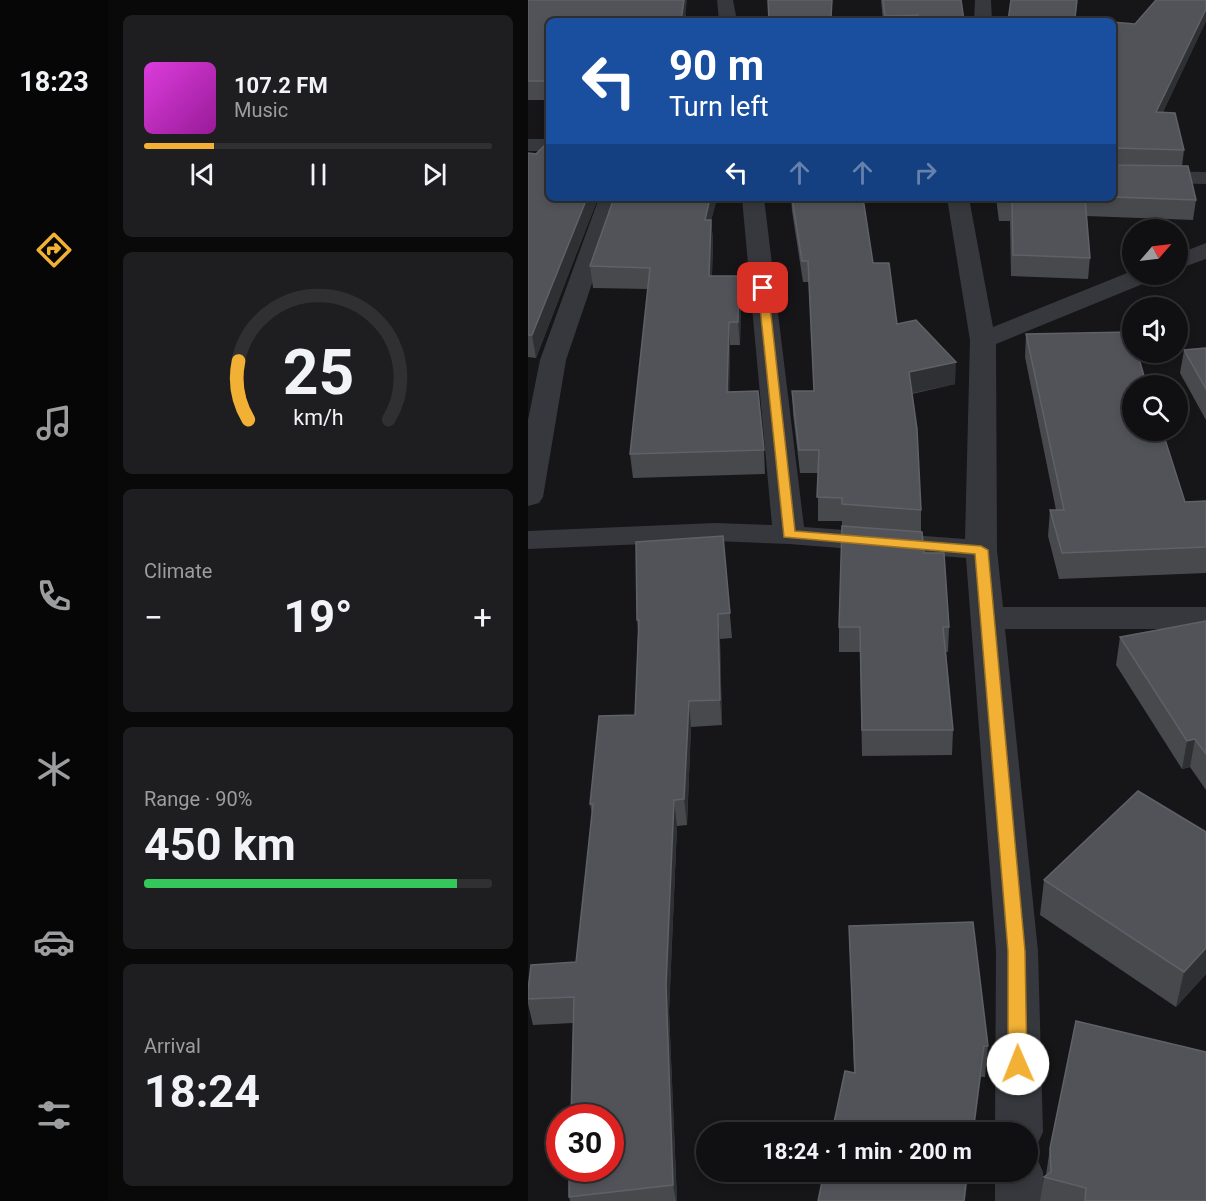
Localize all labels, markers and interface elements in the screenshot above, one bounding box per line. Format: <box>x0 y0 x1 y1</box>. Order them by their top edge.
text: 90 m <box>669 41 764 90</box>
icon: left <box>570 42 648 120</box>
text: 18:23 <box>19 66 89 98</box>
text: 107.2 FM <box>234 73 328 98</box>
text: Turn left <box>669 91 769 123</box>
text: Music <box>234 98 288 122</box>
icon: left <box>720 156 753 189</box>
icon: ahead <box>783 156 816 189</box>
icon: ahead <box>846 156 879 189</box>
icon: right <box>909 156 942 189</box>
icon: previous <box>186 158 219 191</box>
icon: pause <box>302 158 335 191</box>
icon: next <box>418 158 451 191</box>
north arrow <box>1122 219 1188 285</box>
map controls <box>1122 219 1188 441</box>
icon: directions <box>33 229 75 271</box>
pin <box>737 262 788 313</box>
icon: arrive <box>746 271 779 304</box>
button: sound <box>1122 297 1188 363</box>
text: 25 <box>282 336 354 409</box>
button: search <box>1122 375 1188 441</box>
icon: music <box>33 402 75 444</box>
text: km/h <box>293 406 343 431</box>
text: Climate <box>144 559 212 583</box>
icon: phone <box>33 575 75 617</box>
text: 19° <box>283 590 353 643</box>
text: − <box>144 598 163 637</box>
text: + <box>473 598 492 637</box>
icon: climate <box>33 748 75 790</box>
text: Range · 90% <box>144 787 252 811</box>
text: 450 km <box>144 818 296 871</box>
icon: car <box>33 921 75 963</box>
position arrow <box>986 1032 1050 1096</box>
text: Arrival <box>144 1034 201 1058</box>
text: 18:24 <box>144 1065 260 1118</box>
icon: filters <box>33 1094 75 1136</box>
speed limit sign: 30 <box>546 1104 624 1182</box>
text: 18:24 · 1 min · 200 m <box>762 1139 972 1164</box>

